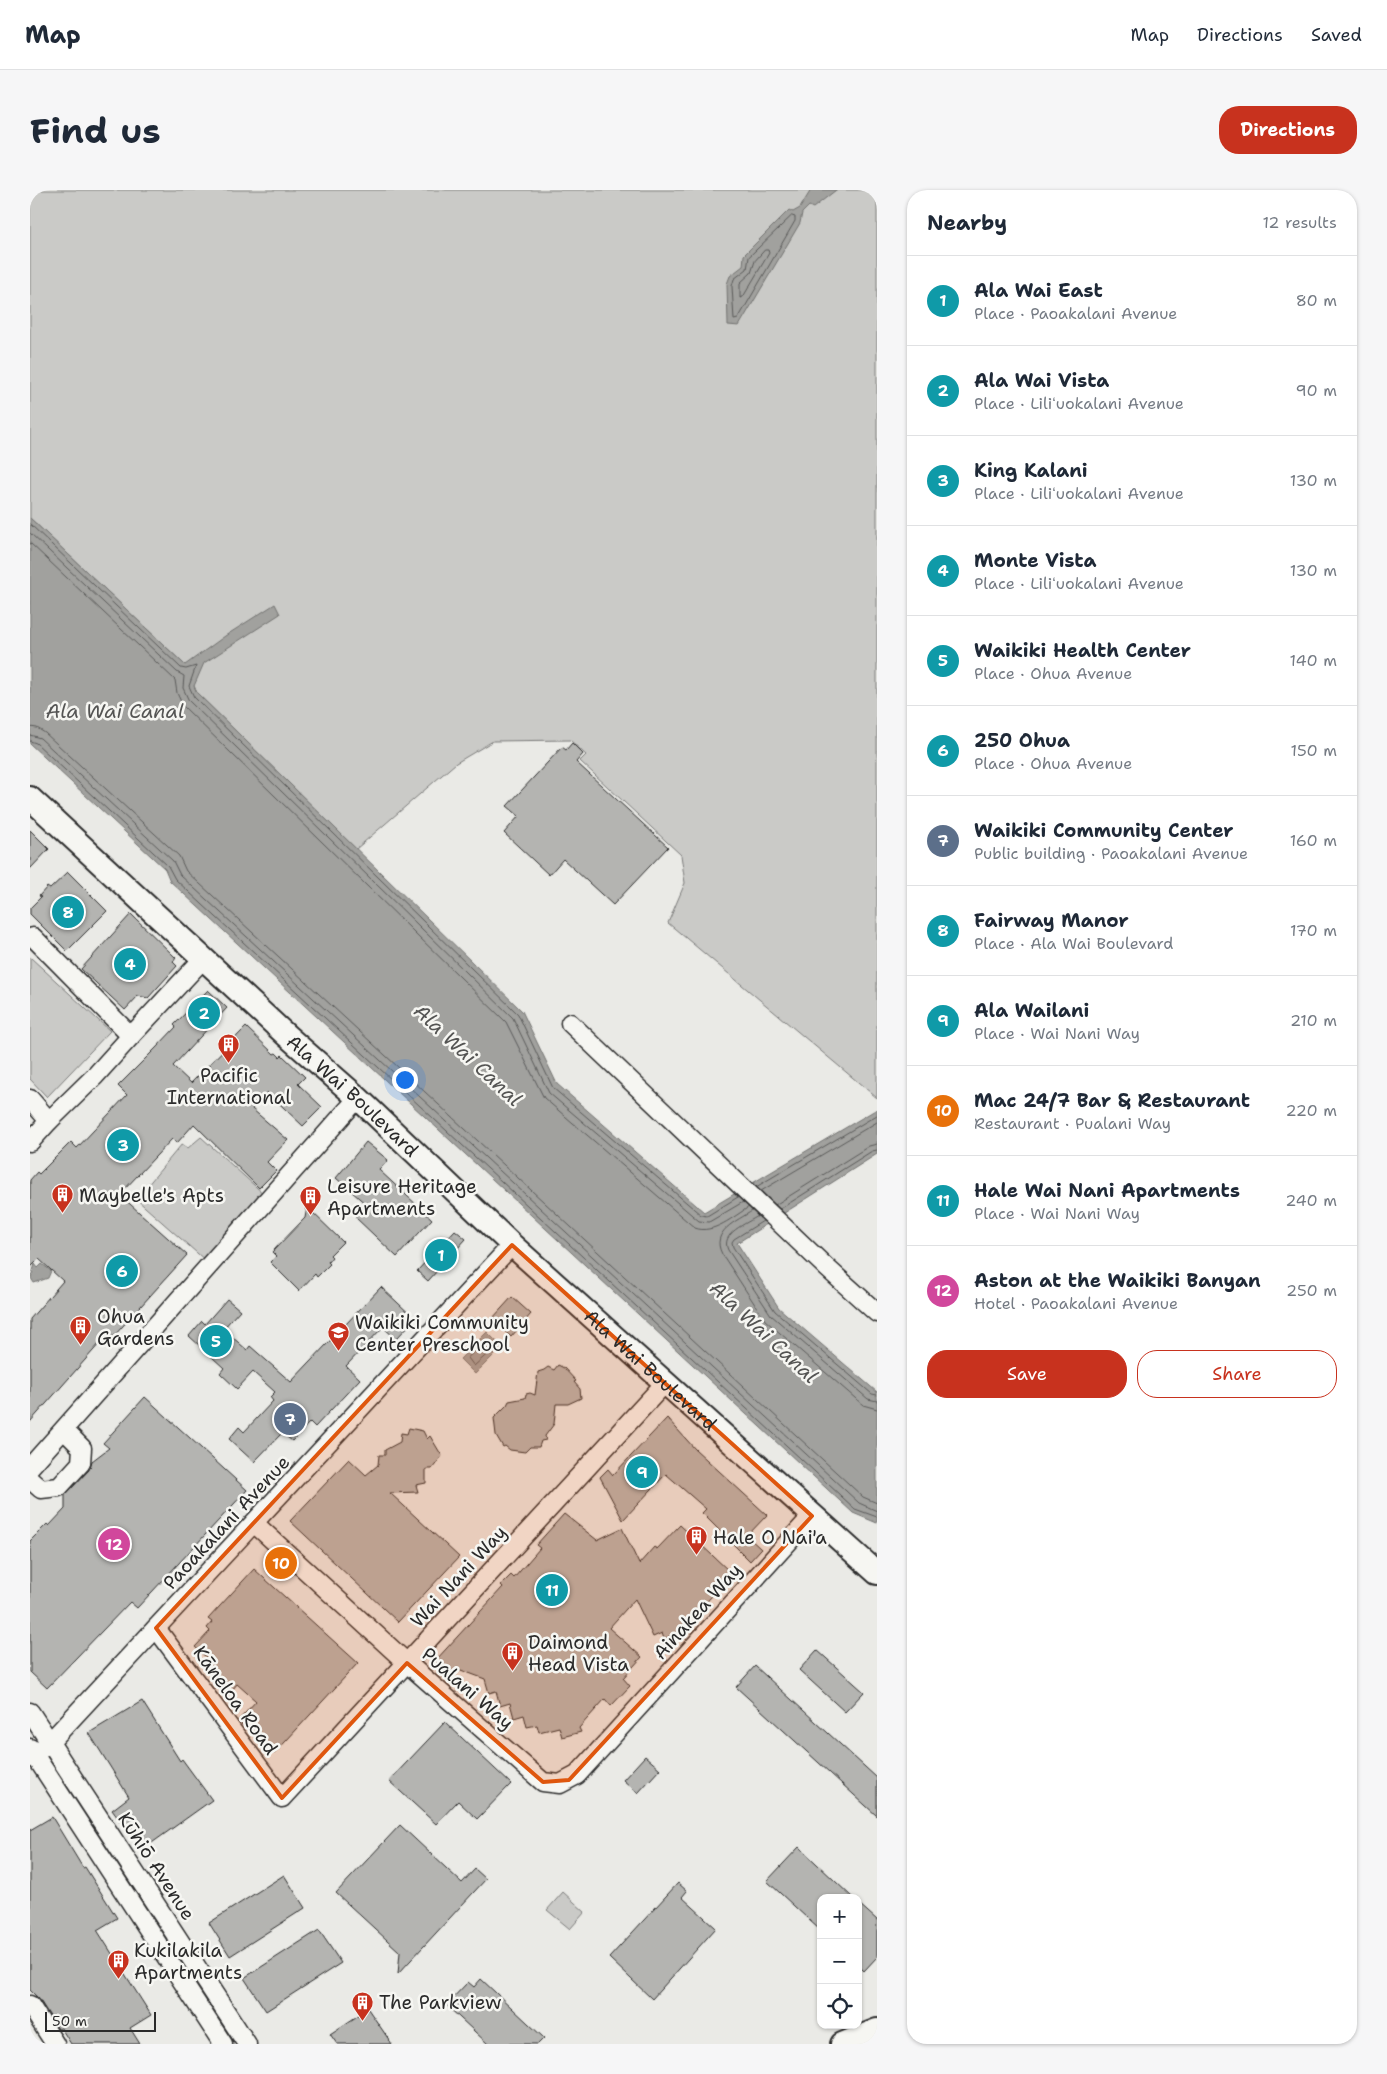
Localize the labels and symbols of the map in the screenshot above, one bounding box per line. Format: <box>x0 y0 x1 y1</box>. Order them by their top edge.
water label: Ala Wai Canal <box>46 698 184 724</box>
pin: 8 <box>52 893 84 931</box>
pin: 4 <box>114 945 146 983</box>
pin: 2 <box>188 994 220 1032</box>
water label: Ala Wai Canal <box>408 998 528 1112</box>
street label: Ala Wai Boulevard <box>281 1029 424 1162</box>
building icon: Pacific International <box>217 1032 241 1063</box>
place label: Pacific International <box>167 1063 292 1110</box>
your location <box>392 1067 418 1093</box>
pin: 3 <box>107 1126 139 1164</box>
place label: Leisure Heritage Apartments <box>327 1174 477 1221</box>
building icon: Maybelle's Apts <box>51 1183 75 1214</box>
place label: Maybelle's Apts <box>79 1183 224 1208</box>
building icon: Leisure Heritage Apartments <box>299 1185 323 1216</box>
pin: 1 <box>425 1236 457 1274</box>
pin: 6 <box>106 1252 138 1290</box>
water label: Ala Wai Canal <box>704 1275 824 1389</box>
place label: Ohua Gardens <box>97 1304 174 1351</box>
street label: Ala Wai Boulevard <box>579 1304 722 1436</box>
place label: Waikiki Community Center Preschool <box>355 1310 529 1357</box>
building icon: Ohua Gardens <box>69 1315 93 1346</box>
school or university icon: Waikiki Community Center Preschool <box>327 1321 351 1352</box>
pin: 5 <box>200 1322 232 1360</box>
pin: 7 <box>274 1400 306 1438</box>
street label: Paoakalani Avenue <box>158 1450 295 1595</box>
pin: 9 <box>626 1453 658 1491</box>
street label: Wai Nani Way <box>405 1520 512 1633</box>
pin: 12 <box>98 1525 130 1563</box>
building icon: Hale O Nai'a <box>685 1525 709 1556</box>
place label: Hale O Nai'a <box>713 1525 827 1550</box>
pin: 10 <box>265 1544 297 1582</box>
street label: Ainakea Way <box>648 1558 747 1665</box>
pin: 11 <box>536 1571 568 1609</box>
place label: Daimond Head Vista <box>528 1630 629 1677</box>
street label: Kāneloa Road <box>188 1641 284 1760</box>
building icon: Daimond Head Vista <box>500 1641 524 1672</box>
street label: Pualani Way <box>416 1642 519 1735</box>
street label: Kūhiō Avenue <box>112 1807 201 1925</box>
place label: Kukilakila Apartments <box>134 1938 242 1985</box>
building icon: Kukilakila Apartments <box>106 1949 130 1980</box>
building icon: The Parkview <box>351 1990 375 2021</box>
place label: The Parkview <box>379 1990 502 2015</box>
scale bar <box>45 2009 156 2032</box>

